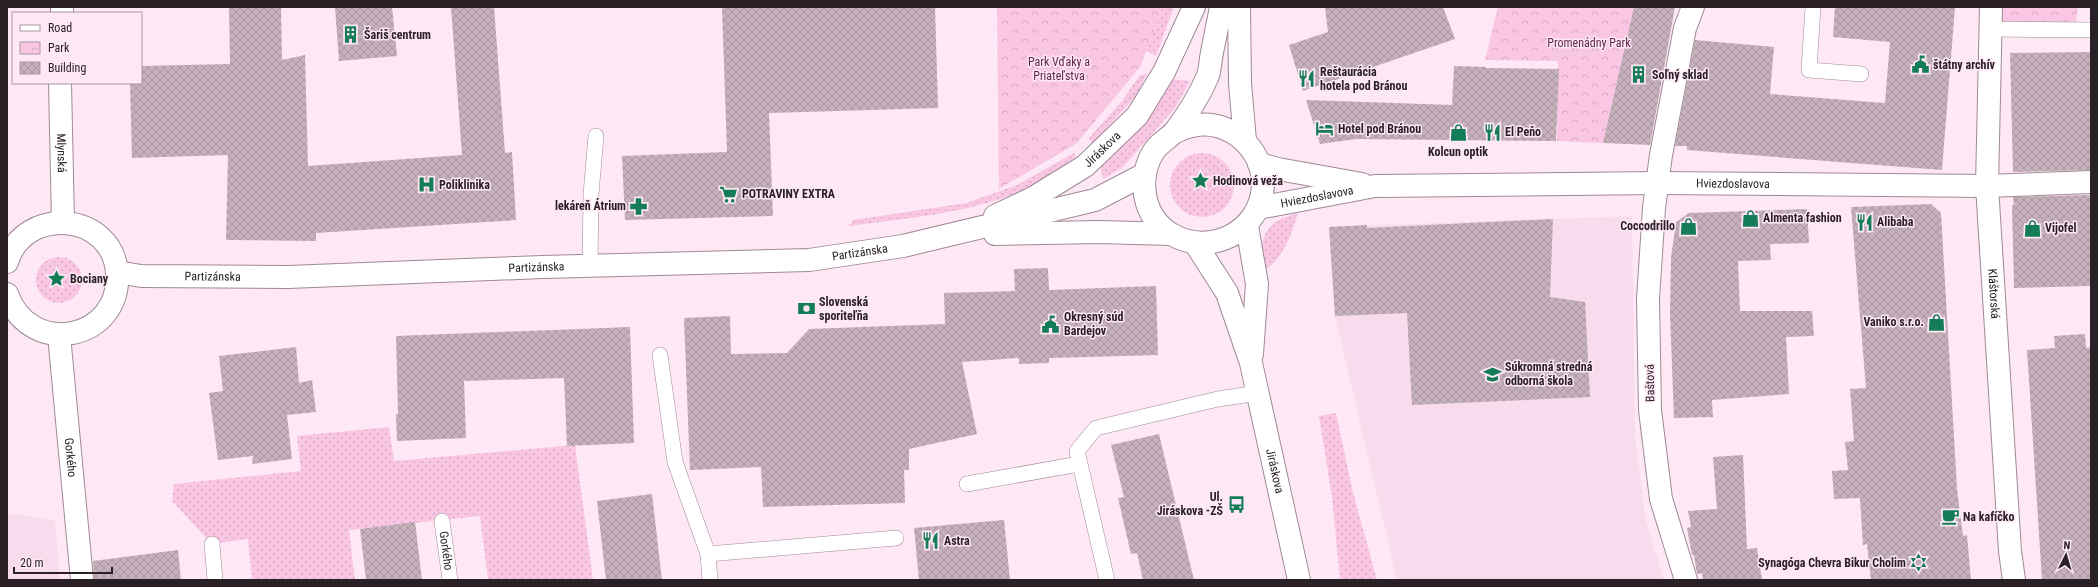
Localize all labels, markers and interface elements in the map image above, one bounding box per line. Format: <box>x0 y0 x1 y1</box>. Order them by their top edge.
legend <box>12 12 142 84</box>
text: Road <box>48 21 72 35</box>
building icon: Šariš centrum <box>341 25 361 45</box>
place label: Šariš centrum <box>364 27 431 42</box>
park label: Promenádny Park <box>1547 36 1631 50</box>
text: Park <box>48 41 70 55</box>
park label: Park Vďaky a Priateľstva <box>1028 55 1090 83</box>
public building icon: štátny archív <box>1910 55 1930 75</box>
place label: štátny archív <box>1933 58 1996 72</box>
text: Building <box>48 61 86 75</box>
place label: Reštaurácia hotela pod Bránou <box>1320 65 1407 93</box>
building icon: Soľný sklad <box>1629 65 1649 85</box>
place label: Soľný sklad <box>1652 68 1708 82</box>
restaurant icon: Reštaurácia hotela pod Bránou <box>1297 69 1317 89</box>
hotel icon: Hotel pod Bránou <box>1315 119 1335 139</box>
place label: Hotel pod Bránou <box>1338 122 1421 136</box>
restaurant icon: El Peňo <box>1482 122 1502 142</box>
shop icon: Kolcun optik <box>1448 123 1468 143</box>
place label: El Peňo <box>1505 125 1541 139</box>
street label: Jiráskova <box>1081 128 1124 170</box>
street label: Mlynská <box>54 133 69 173</box>
place label: Kolcun optik <box>1428 145 1488 159</box>
place icon: Hodinová veža <box>1190 171 1210 191</box>
place label: Hodinová veža <box>1213 174 1283 188</box>
hospital icon: Poliklinika <box>416 175 436 195</box>
street label: Hviezdoslavova <box>1696 176 1770 191</box>
place label: Poliklinika <box>439 178 490 192</box>
street label: Hviezdoslavova <box>1279 183 1355 211</box>
supermarket icon: POTRAVINY EXTRA <box>719 184 739 204</box>
place label: POTRAVINY EXTRA <box>742 187 836 201</box>
pharmacy icon: lekáreň Átrium <box>629 196 649 216</box>
place label: lekáreň Átrium <box>555 198 626 213</box>
shop icon: Almenta fashion <box>1740 208 1760 228</box>
place label: Almenta fashion <box>1763 211 1842 225</box>
restaurant icon: Alibaba <box>1854 212 1874 232</box>
place label: Alibaba <box>1877 215 1914 229</box>
shop icon: Coccodrillo <box>1678 216 1698 236</box>
shop icon: Vijofel <box>2022 218 2042 238</box>
place label: Coccodrillo <box>1620 219 1675 233</box>
place label: Vijofel <box>2045 221 2076 235</box>
street label: Partizánska <box>831 241 889 263</box>
street label: Partizánska <box>508 259 565 275</box>
street label: Kláštorská <box>1985 268 2002 320</box>
place icon: Bociany <box>47 269 67 289</box>
street label: Partizánska <box>185 269 241 284</box>
place label: Bociany <box>70 272 109 286</box>
place label: Slovenská sporiteľňa <box>819 295 869 323</box>
bank icon: Slovenská sporiteľňa <box>796 299 816 319</box>
place label: Okresný súd Bardejov <box>1064 310 1123 338</box>
shop icon: Vaniko s.r.o. <box>1927 312 1947 332</box>
public building icon: Okresný súd Bardejov <box>1041 314 1061 334</box>
place label: Vaniko s.r.o. <box>1863 315 1924 329</box>
place label: Súkromná stredná odborná škola <box>1505 360 1593 388</box>
school or university icon: Súkromná stredná odborná škola <box>1482 364 1502 384</box>
street label: Baštová <box>1643 364 1657 402</box>
street label: Gorkého <box>62 437 79 478</box>
street label: Jiráskova <box>1263 447 1287 495</box>
place label: Ul. Jiráskova -ZŠ <box>1157 490 1224 518</box>
bus stop icon: Ul. Jiráskova -ZŠ <box>1226 494 1246 514</box>
cafe icon: Na kafíčko <box>1940 507 1960 527</box>
place label: Na kafíčko <box>1963 510 2014 524</box>
street label: Gorkého <box>436 530 456 571</box>
restaurant icon: Astra <box>921 531 941 551</box>
place label: Astra <box>944 534 970 548</box>
north arrow <box>2046 535 2086 575</box>
text: N <box>2063 539 2071 552</box>
scale bar <box>14 549 112 575</box>
synagogue icon: Synagóga Chevra Bikur Cholim <box>1909 553 1929 573</box>
text: 20 m <box>20 556 44 570</box>
place label: Synagóga Chevra Bikur Cholim <box>1758 556 1906 570</box>

